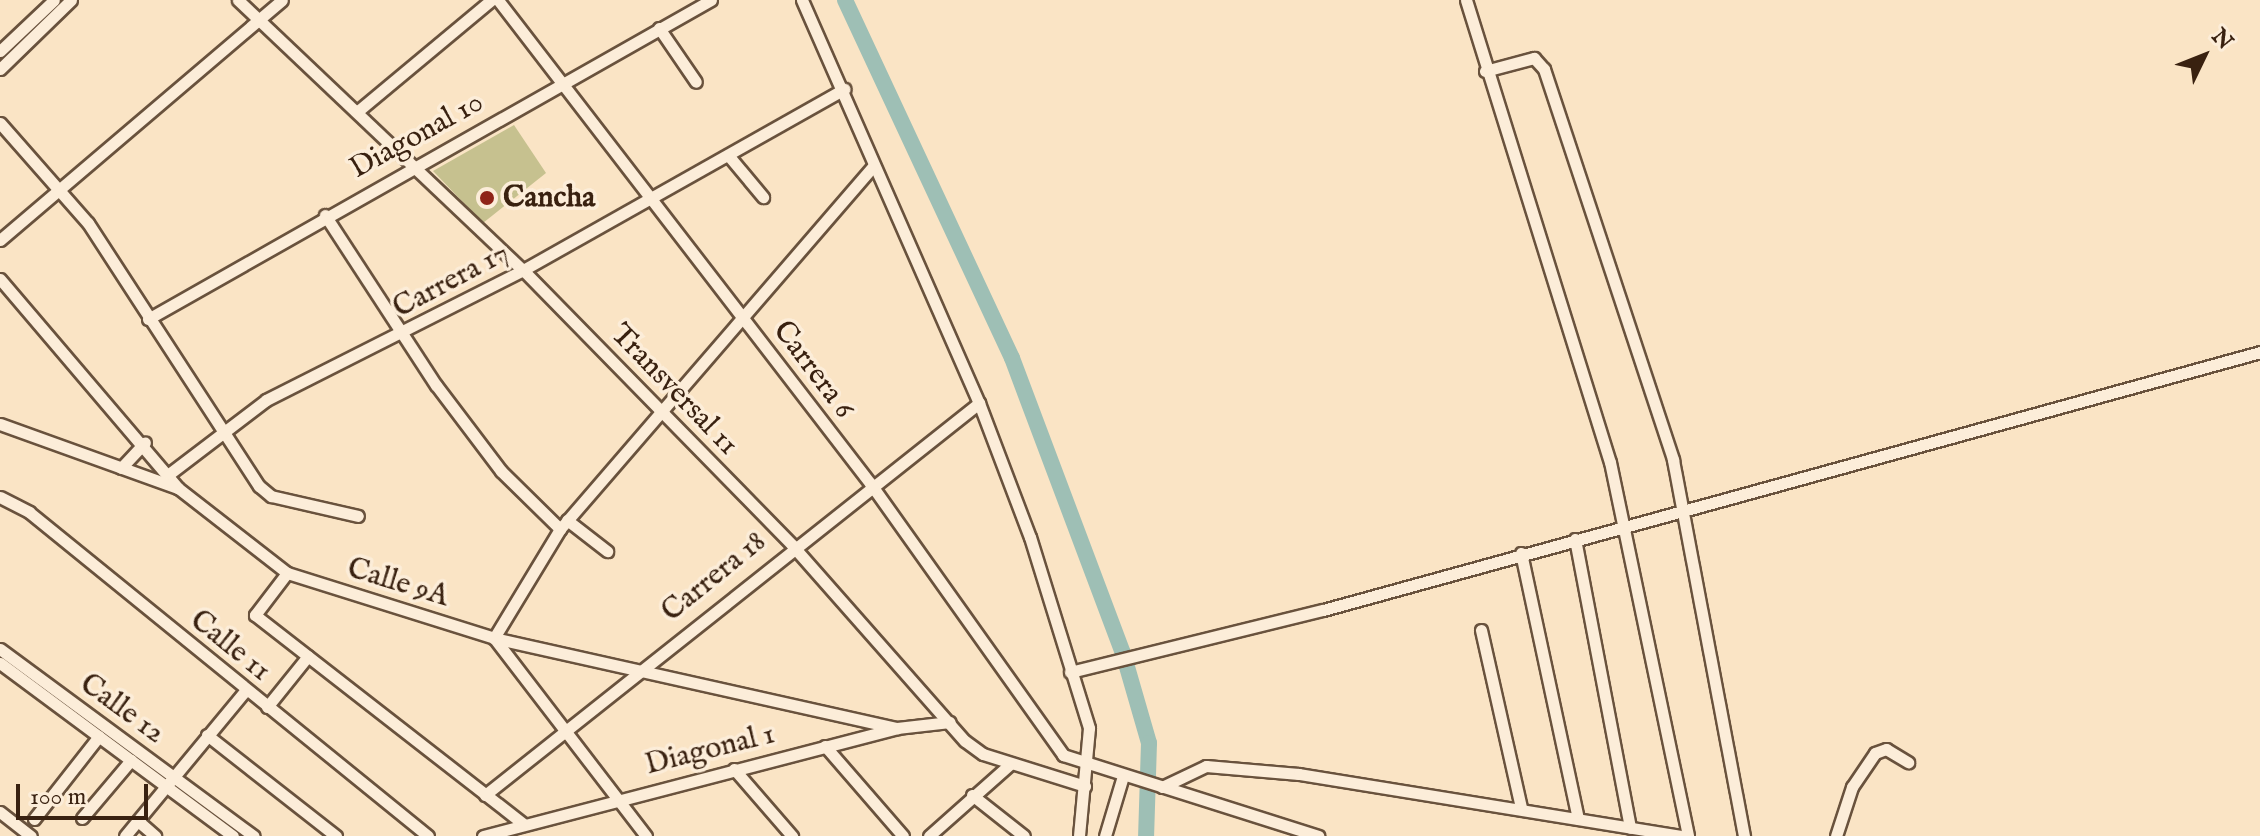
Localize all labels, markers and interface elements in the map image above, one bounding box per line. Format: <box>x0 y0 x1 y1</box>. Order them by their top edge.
north arrow <box>2164 16 2244 96</box>
text: N <box>2205 23 2238 56</box>
street label: Diagonal 10 <box>344 85 490 187</box>
place label: Cancha <box>503 180 595 216</box>
marker: Cancha <box>478 189 496 207</box>
street label: Carrera 17 <box>387 236 515 326</box>
street label: Carrera 6 <box>765 314 861 426</box>
street label: Transversal 11 <box>602 317 746 463</box>
street label: Carrera 18 <box>655 524 773 630</box>
street label: Calle 9A <box>343 551 453 615</box>
street label: Calle 11 <box>182 603 278 689</box>
street label: Calle 12 <box>72 666 172 752</box>
street label: Diagonal 1 <box>642 717 778 783</box>
scale bar <box>20 768 152 818</box>
text: 100 m <box>30 782 86 813</box>

